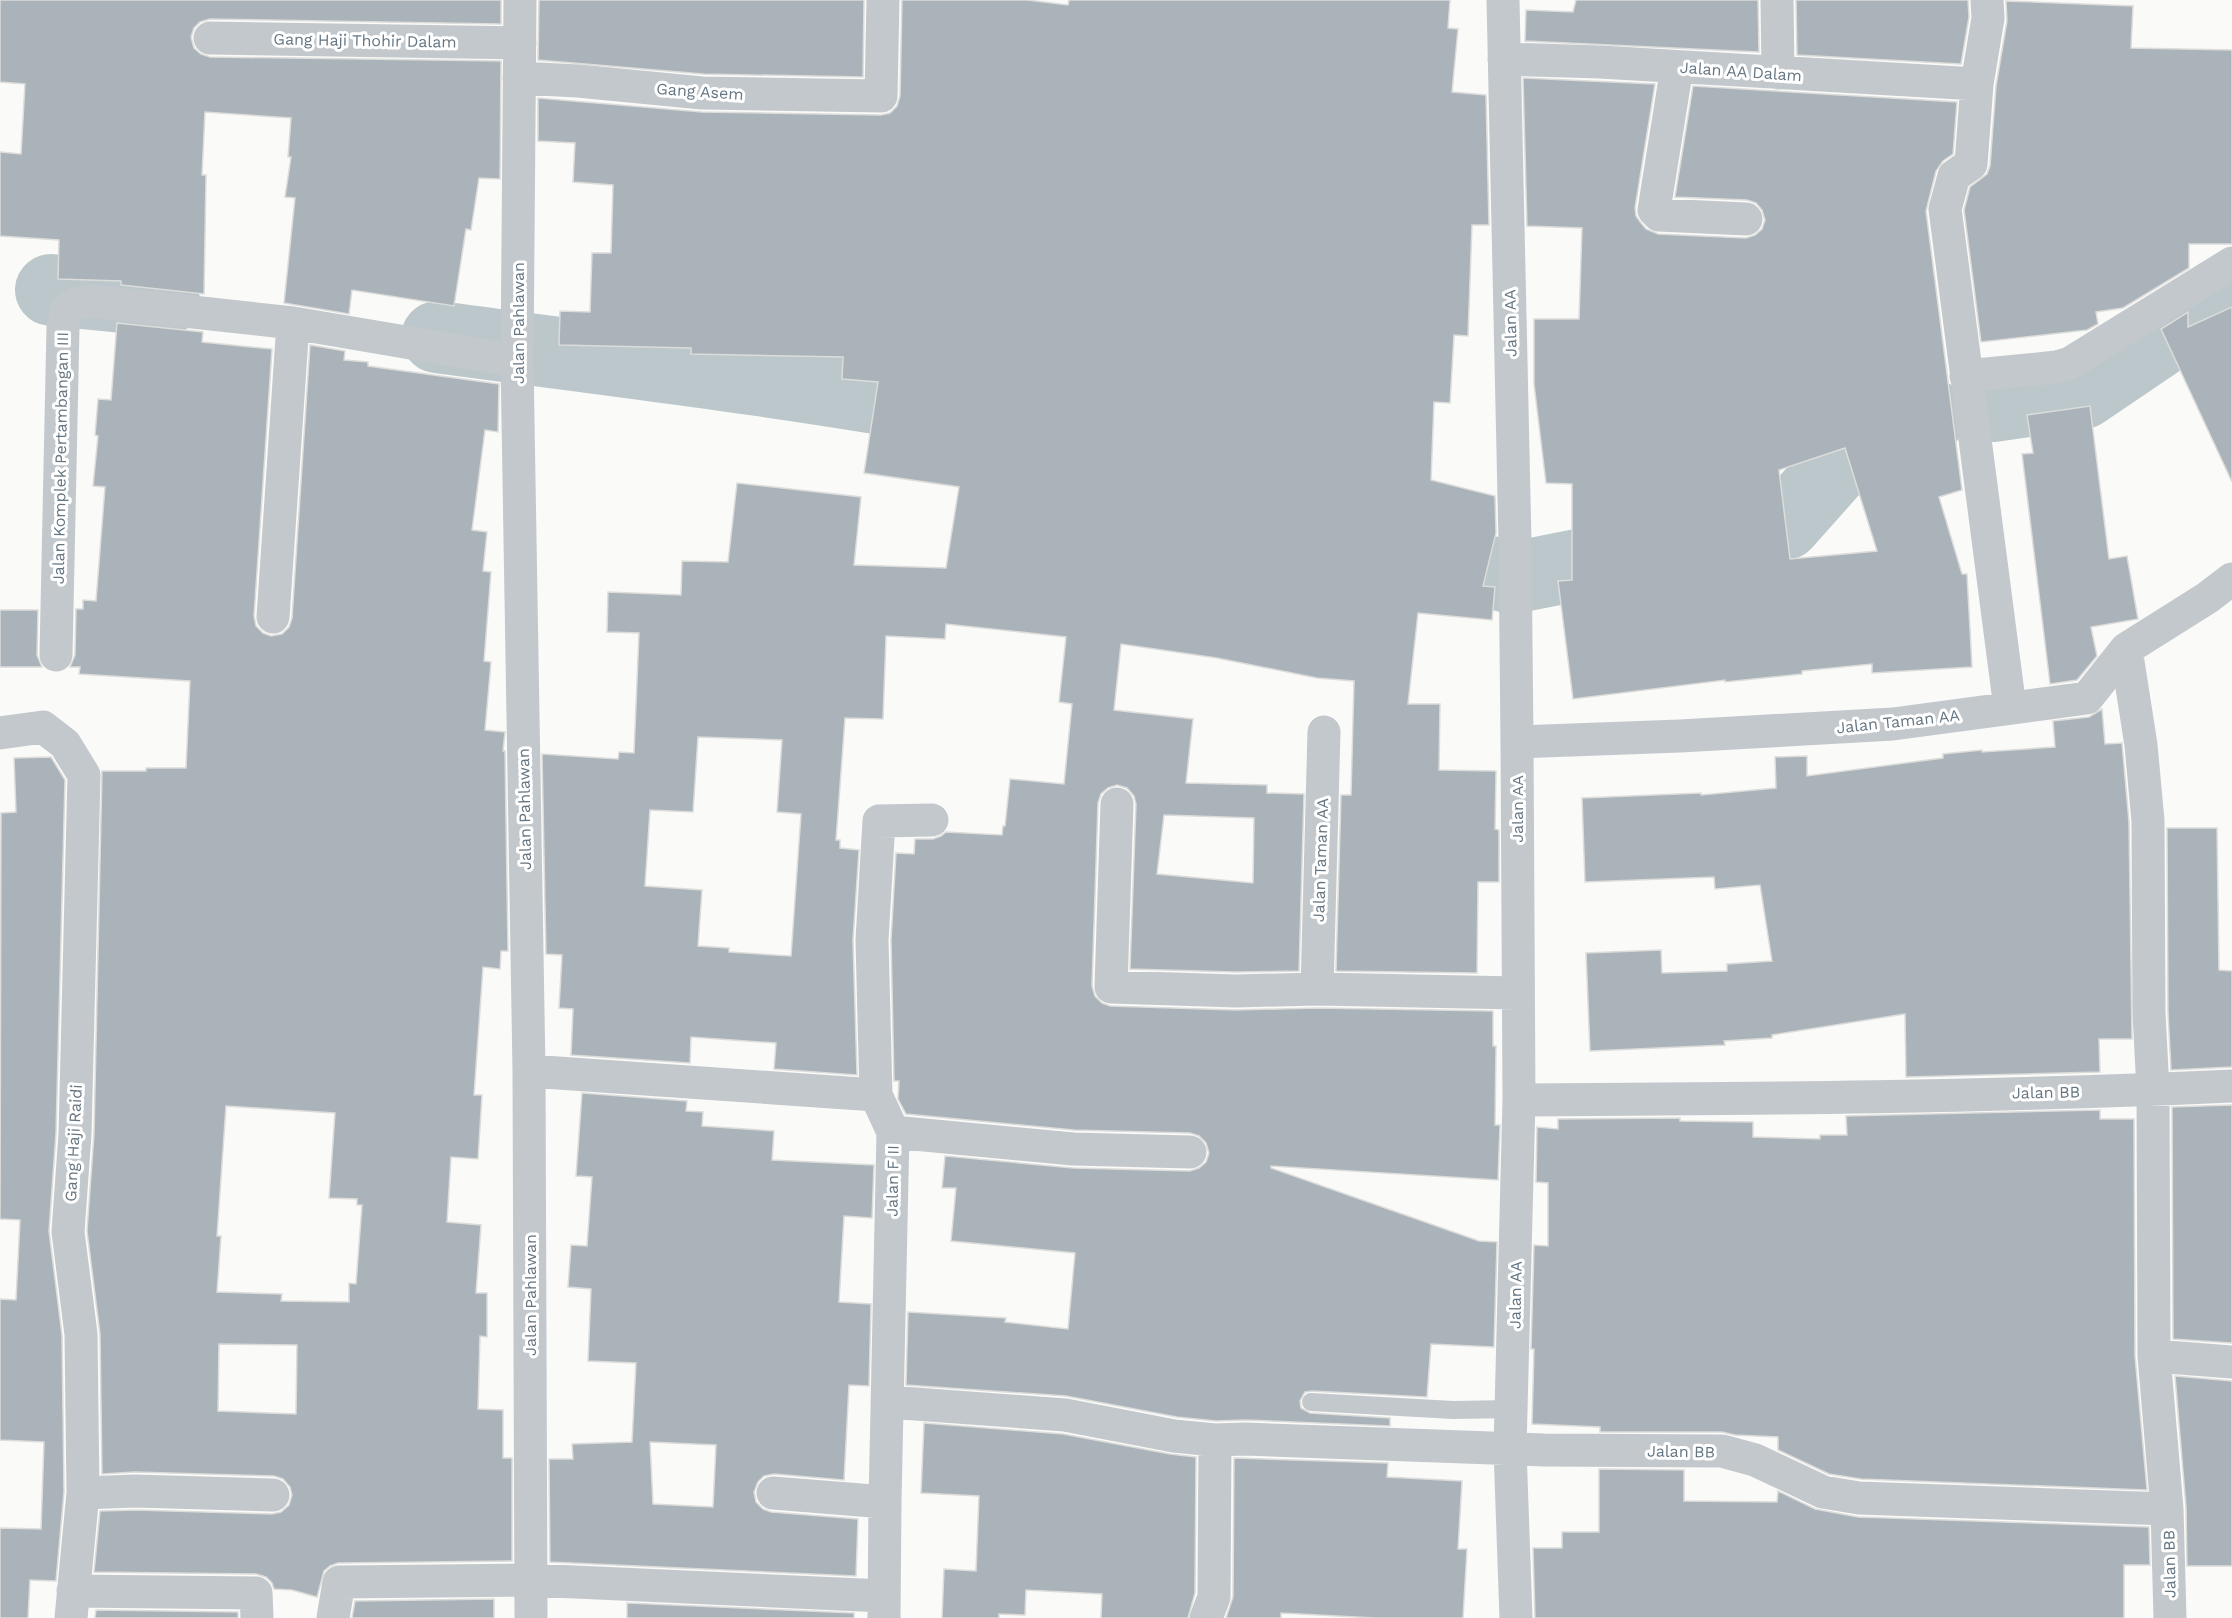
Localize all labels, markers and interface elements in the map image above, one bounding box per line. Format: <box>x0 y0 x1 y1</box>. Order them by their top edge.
street label: Gang Haji Thohir Dalam <box>273 29 457 52</box>
street label: Jalan AA Dalam <box>1679 58 1803 85</box>
street label: Gang Asem <box>656 79 744 104</box>
street label: Jalan Pahlawan <box>509 262 528 384</box>
street label: Jalan AA <box>1500 289 1521 357</box>
street label: Jalan Komplek Pertambangan III <box>49 332 72 584</box>
street label: Jalan Taman AA <box>1835 706 1961 737</box>
street label: Jalan Pahlawan <box>514 748 535 870</box>
street label: Jalan AA <box>1508 775 1527 843</box>
street label: Jalan Taman AA <box>1309 797 1332 922</box>
street label: Jalan BB <box>2012 1082 2080 1103</box>
street label: Gang Haji Raidi <box>61 1084 86 1202</box>
street label: Jalan F II <box>882 1145 903 1217</box>
street label: Jalan Pahlawan <box>521 1234 540 1356</box>
street label: Jalan AA <box>1505 1261 1526 1329</box>
street label: Jalan BB <box>1647 1441 1715 1462</box>
street label: Jalan BB <box>2159 1530 2180 1598</box>

